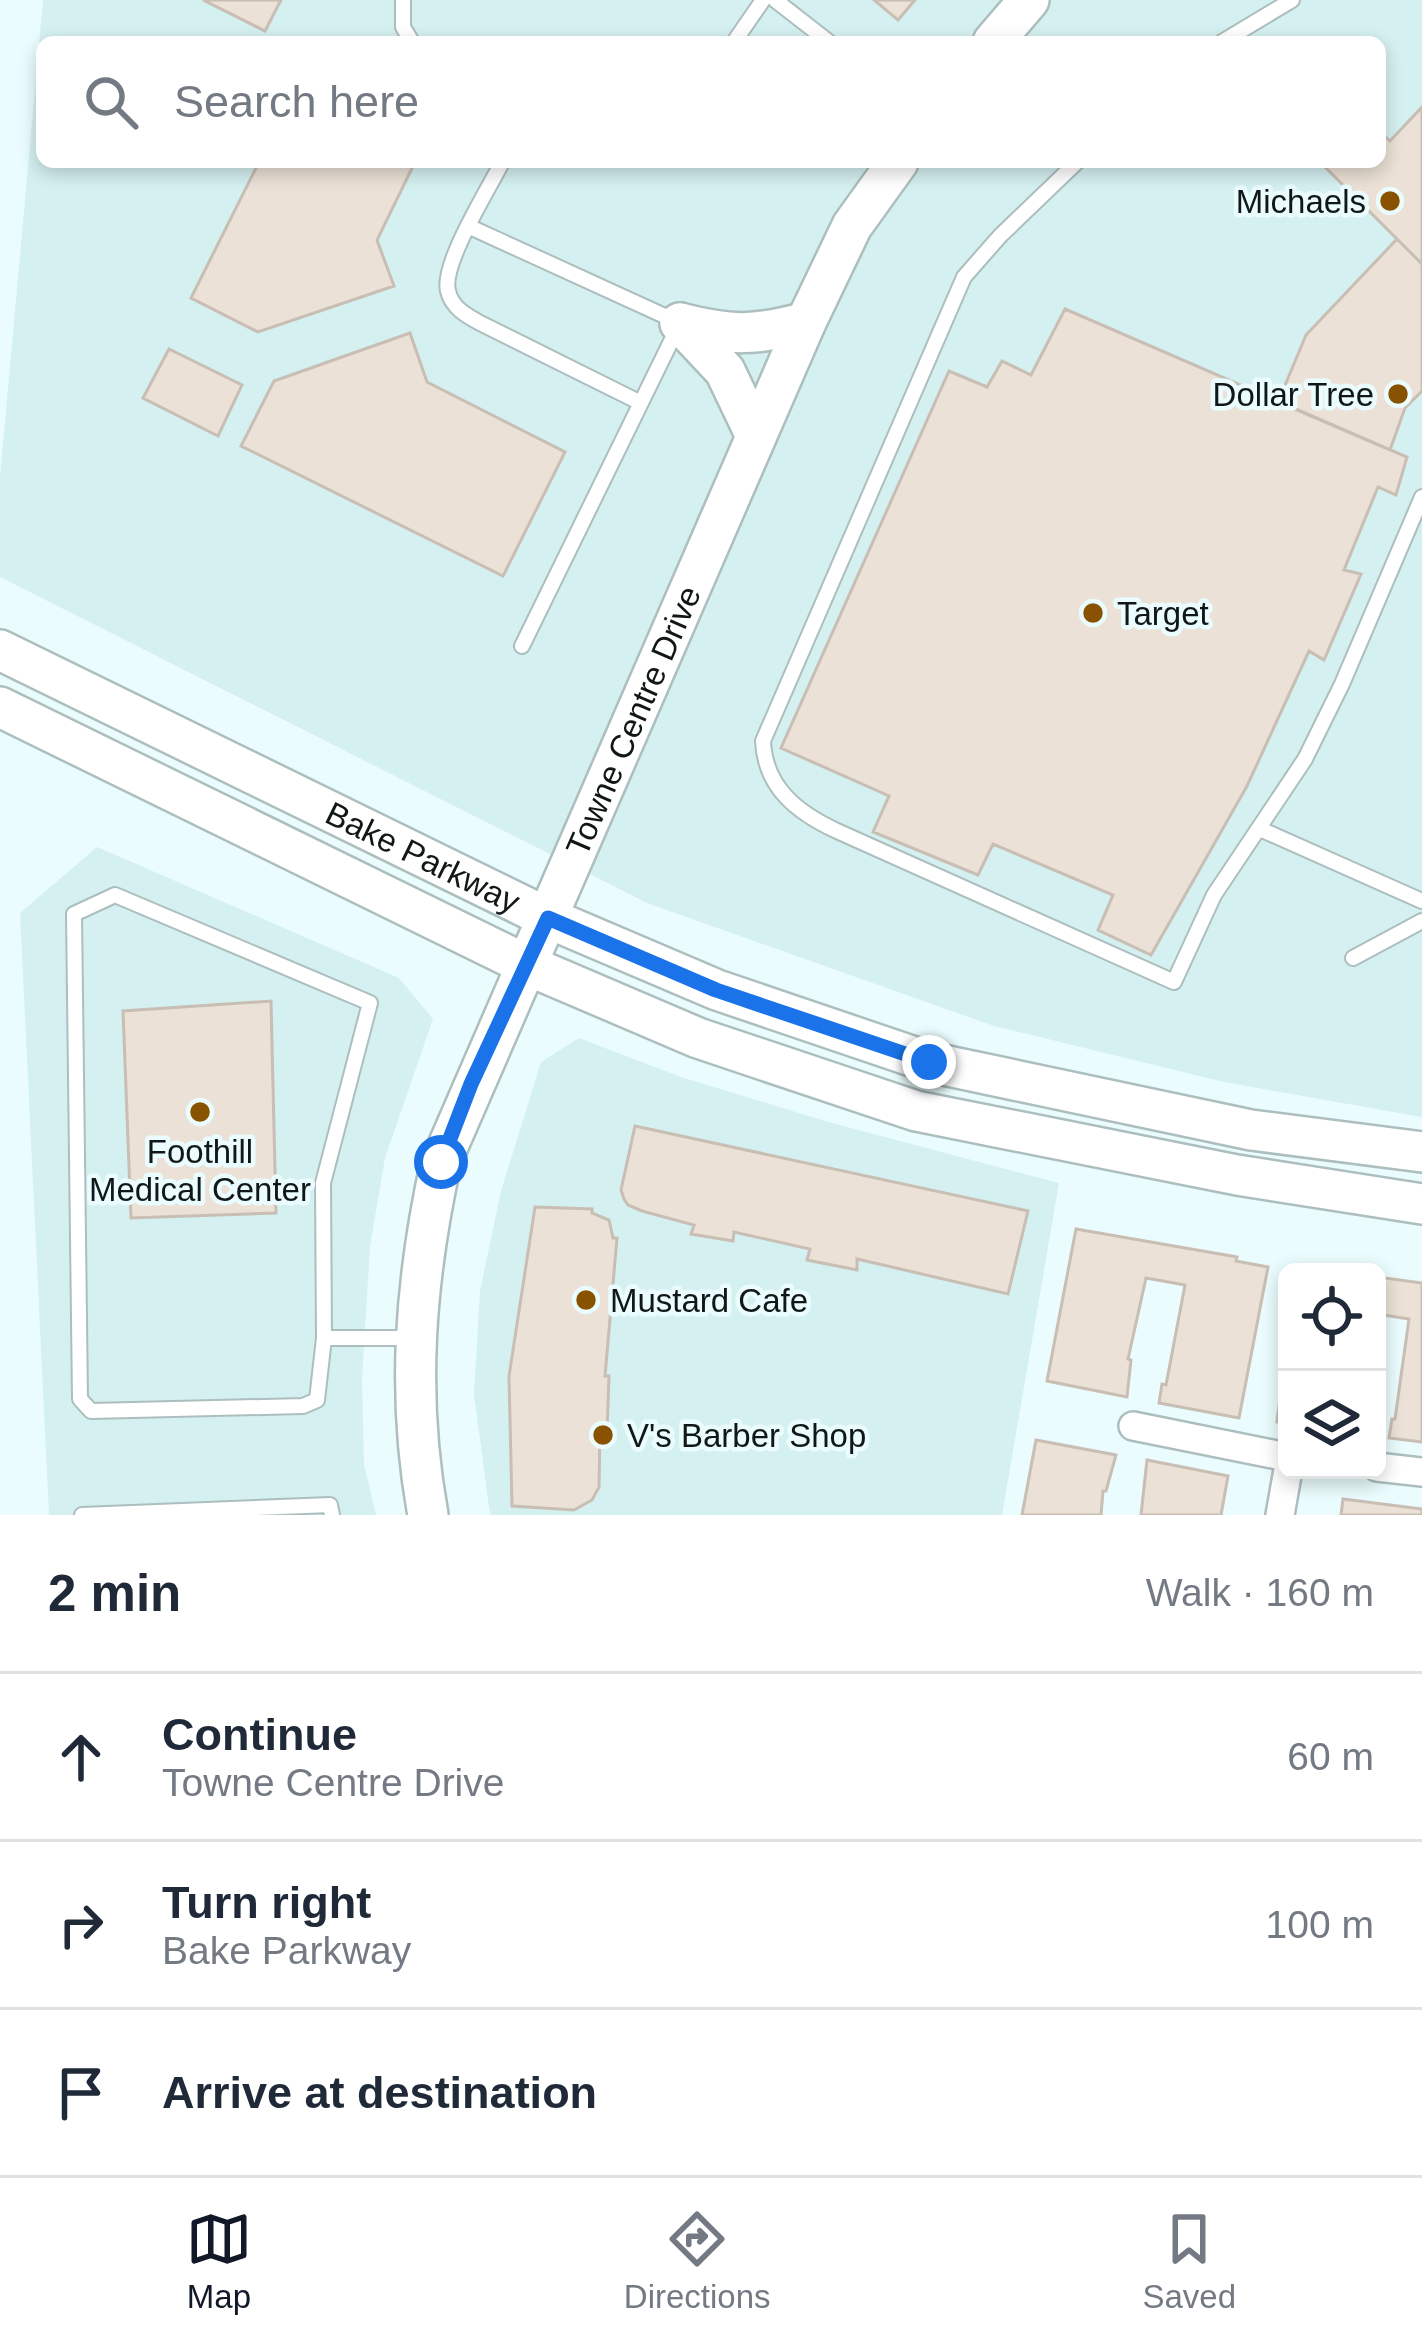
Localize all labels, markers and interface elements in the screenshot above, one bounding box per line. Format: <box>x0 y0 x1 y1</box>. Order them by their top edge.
search box <box>36 36 1386 168</box>
icon: search <box>78 69 144 135</box>
text: Search here <box>174 76 419 127</box>
place label: Michaels <box>1236 183 1366 220</box>
marker: Michaels <box>1377 188 1403 214</box>
place label: Dollar Tree <box>1213 376 1374 413</box>
marker: Dollar Tree <box>1385 381 1411 407</box>
street label: Towne Centre Drive <box>559 580 708 861</box>
place label: Target <box>1117 595 1209 632</box>
marker: Target <box>1080 600 1106 626</box>
street label: Bake Parkway <box>320 794 526 921</box>
route end <box>902 1035 956 1089</box>
marker: Foothill Medical Center <box>187 1099 213 1125</box>
place label: Foothill Medical Center <box>89 1133 311 1208</box>
route start <box>414 1135 468 1189</box>
map controls <box>1278 1263 1386 1479</box>
button: locate <box>1278 1263 1386 1371</box>
place label: Mustard Cafe <box>610 1282 808 1319</box>
marker: Mustard Cafe <box>573 1287 599 1313</box>
button: layers <box>1278 1371 1386 1479</box>
place label: V's Barber Shop <box>627 1417 866 1454</box>
marker: V's Barber Shop <box>590 1422 616 1448</box>
text: 2 min <box>48 1565 181 1622</box>
text: Walk · 160 m <box>1146 1571 1374 1614</box>
text: Continue <box>162 1709 357 1760</box>
icon: ahead <box>48 1724 114 1790</box>
text: 60 m <box>1287 1735 1374 1778</box>
text: Towne Centre Drive <box>162 1761 504 1804</box>
text: Turn right <box>162 1877 371 1928</box>
icon: right <box>48 1892 114 1958</box>
text: 100 m <box>1266 1903 1374 1946</box>
text: Bake Parkway <box>162 1929 411 1972</box>
icon: arrive <box>48 2060 114 2126</box>
text: Arrive at destination <box>162 2067 597 2118</box>
tab: Map <box>186 2206 252 2316</box>
tab: Directions <box>624 2206 771 2316</box>
tab: Saved <box>1142 2206 1236 2316</box>

